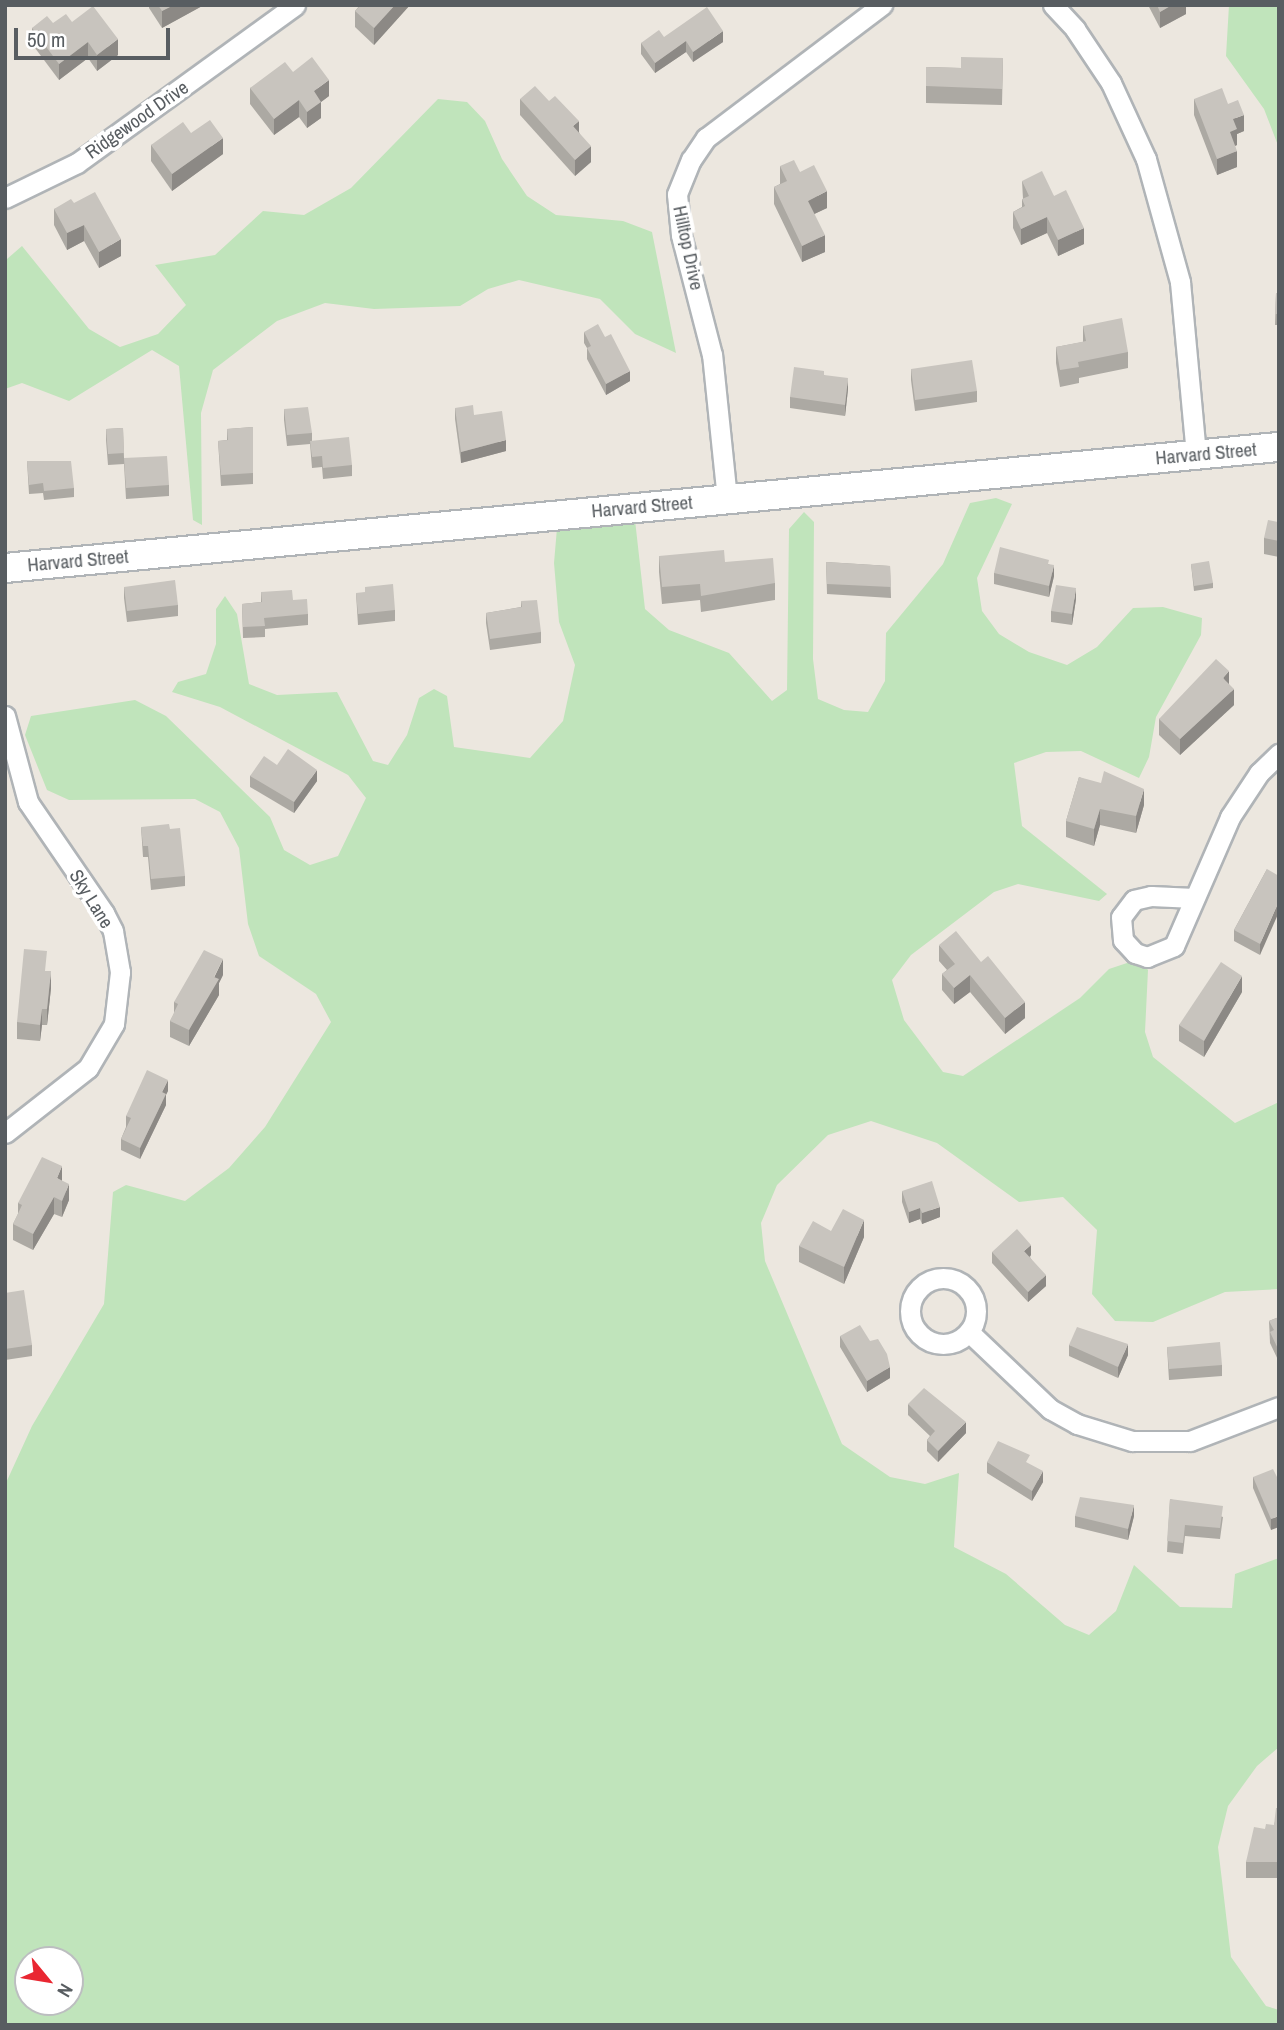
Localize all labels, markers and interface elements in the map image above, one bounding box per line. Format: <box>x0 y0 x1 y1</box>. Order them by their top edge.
scale bar <box>18 14 173 58</box>
text: 50 m <box>27 25 65 54</box>
street label: Ridgewood Drive <box>81 76 193 164</box>
street label: Hilltop Drive <box>668 204 708 292</box>
street label: Harvard Street <box>1155 438 1257 470</box>
street label: Harvard Street <box>591 491 693 523</box>
street label: Harvard Street <box>27 545 129 577</box>
street label: Sky Lane <box>64 865 118 933</box>
north arrow <box>14 1946 84 2016</box>
text: N <box>51 1979 80 2002</box>

